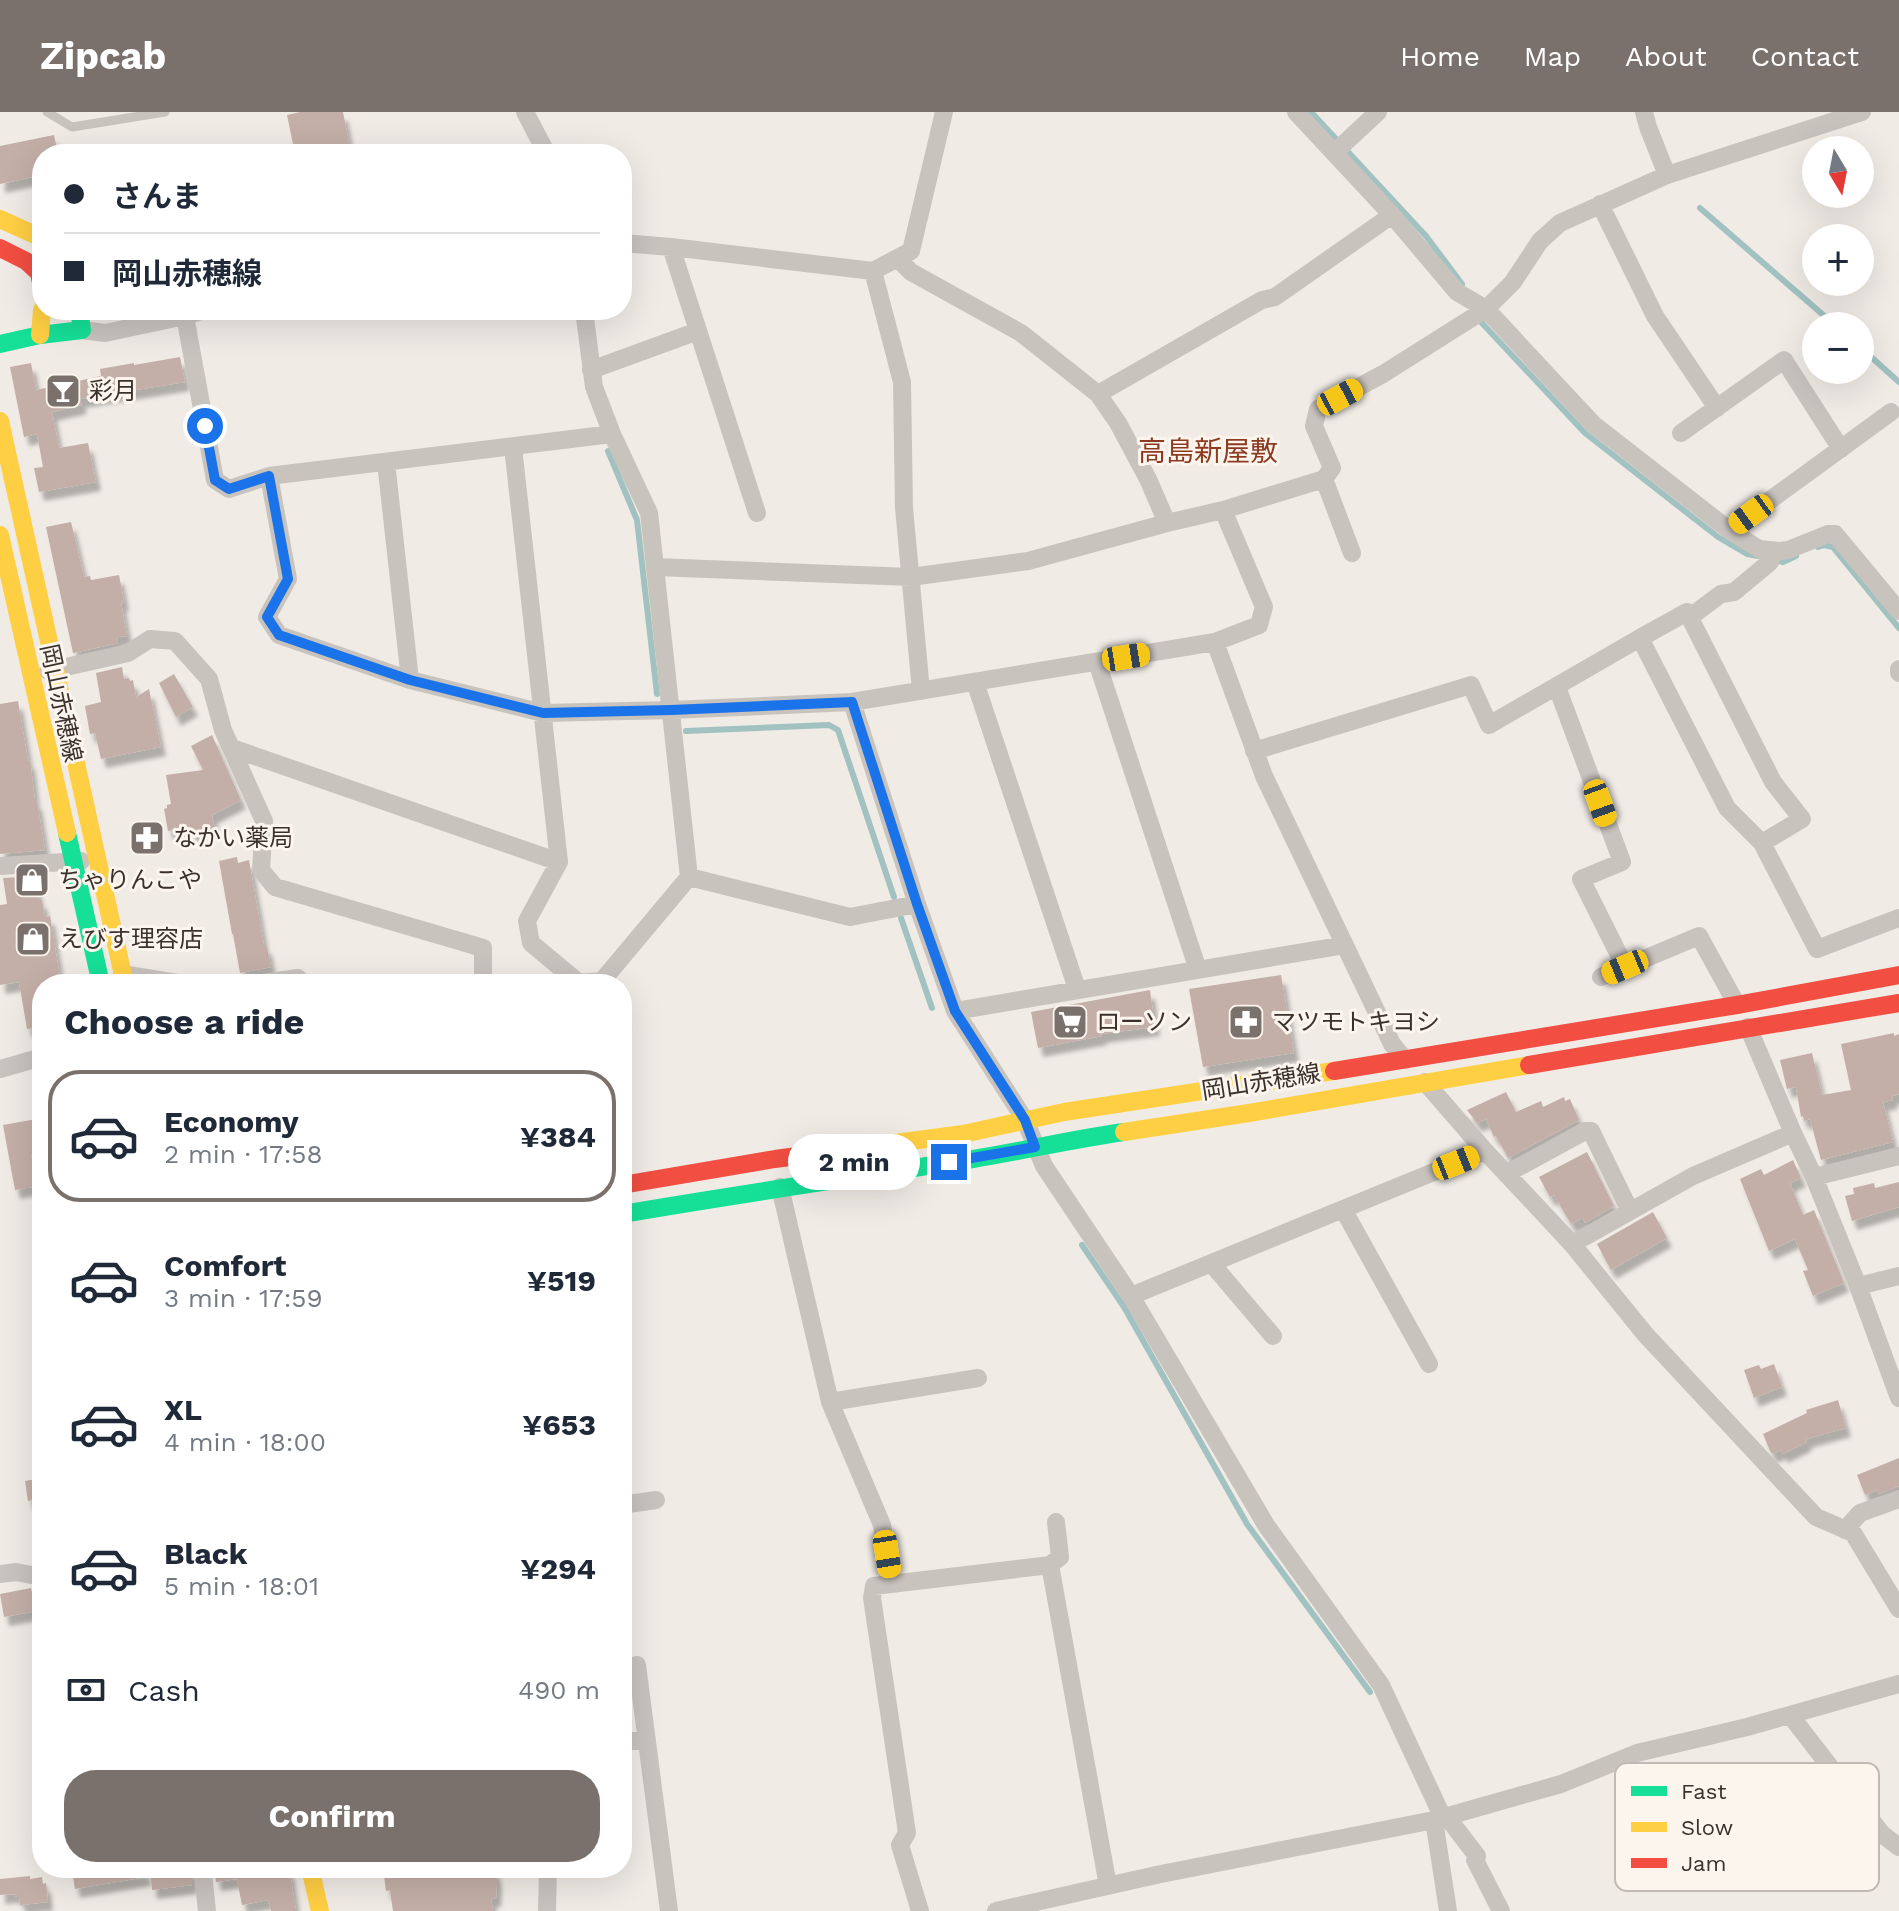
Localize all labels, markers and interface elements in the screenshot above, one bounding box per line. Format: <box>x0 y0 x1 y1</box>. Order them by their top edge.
text: Zipcab <box>40 34 166 78</box>
text: Home <box>1400 40 1480 73</box>
text: Map <box>1524 40 1581 73</box>
text: About <box>1625 40 1707 73</box>
text: Contact <box>1751 40 1859 73</box>
north arrow <box>1802 136 1874 208</box>
map controls <box>1802 136 1874 384</box>
text: さんま <box>112 179 202 214</box>
button: + <box>1802 224 1874 296</box>
text: 岡山赤穂線 <box>112 256 262 291</box>
button: − <box>1802 312 1874 384</box>
bar icon: 彩月 <box>44 372 82 410</box>
car <box>1313 375 1367 419</box>
place label: 彩月 <box>89 377 137 405</box>
route start <box>187 408 223 444</box>
district label: 高島新屋敷 <box>1138 435 1278 468</box>
car <box>1725 490 1777 538</box>
street label: 岡山赤穂線 <box>35 641 87 765</box>
car <box>1100 641 1152 673</box>
car <box>1581 776 1619 830</box>
pharmacy icon: なかい薬局 <box>128 819 166 857</box>
place label: なかい薬局 <box>173 824 293 852</box>
shop icon: ちゃりんこや <box>13 861 51 899</box>
place label: ちゃりんこや <box>58 866 202 894</box>
shop icon: えびす理容店 <box>14 920 52 958</box>
place label: えびす理容店 <box>59 925 203 953</box>
car <box>1598 947 1652 987</box>
text: Choose a ride <box>64 1001 304 1043</box>
supermarket icon: ローソン <box>1051 1003 1089 1041</box>
pharmacy icon: マツモトキヨシ <box>1227 1003 1265 1041</box>
place label: ローソン <box>1096 1008 1192 1036</box>
place label: マツモトキヨシ <box>1272 1008 1440 1036</box>
street label: 岡山赤穂線 <box>1200 1059 1322 1105</box>
icon: car <box>68 1100 140 1172</box>
text: Economy <box>164 1104 299 1139</box>
text: ¥384 <box>520 1119 596 1154</box>
callout: 2 min <box>789 1134 921 1190</box>
text: 2 min · 17:58 <box>164 1139 322 1169</box>
car <box>1429 1143 1483 1183</box>
route end <box>931 1144 967 1180</box>
text: 2 min <box>818 1147 890 1177</box>
icon: car <box>68 1244 140 1316</box>
text: Comfort <box>164 1248 286 1283</box>
text: ¥519 <box>527 1263 596 1298</box>
text: 3 min · 17:59 <box>164 1283 323 1313</box>
icon: car <box>68 1388 140 1460</box>
text: XL <box>164 1392 202 1427</box>
text: ¥653 <box>522 1407 596 1442</box>
text: 4 min · 18:00 <box>164 1427 326 1457</box>
car <box>871 1528 903 1580</box>
icon: car <box>68 1532 140 1604</box>
text: Black <box>164 1536 248 1571</box>
text: ¥294 <box>520 1551 596 1586</box>
text: 5 min · 18:01 <box>164 1571 319 1601</box>
icon: cash <box>64 1668 108 1712</box>
text: Cash <box>128 1673 200 1708</box>
text: 490 m <box>518 1675 600 1705</box>
legend <box>1615 1763 1879 1891</box>
button: Confirm <box>64 1770 600 1862</box>
text: Fast <box>1681 1779 1727 1804</box>
text: Slow <box>1681 1815 1733 1840</box>
text: Jam <box>1681 1851 1726 1876</box>

